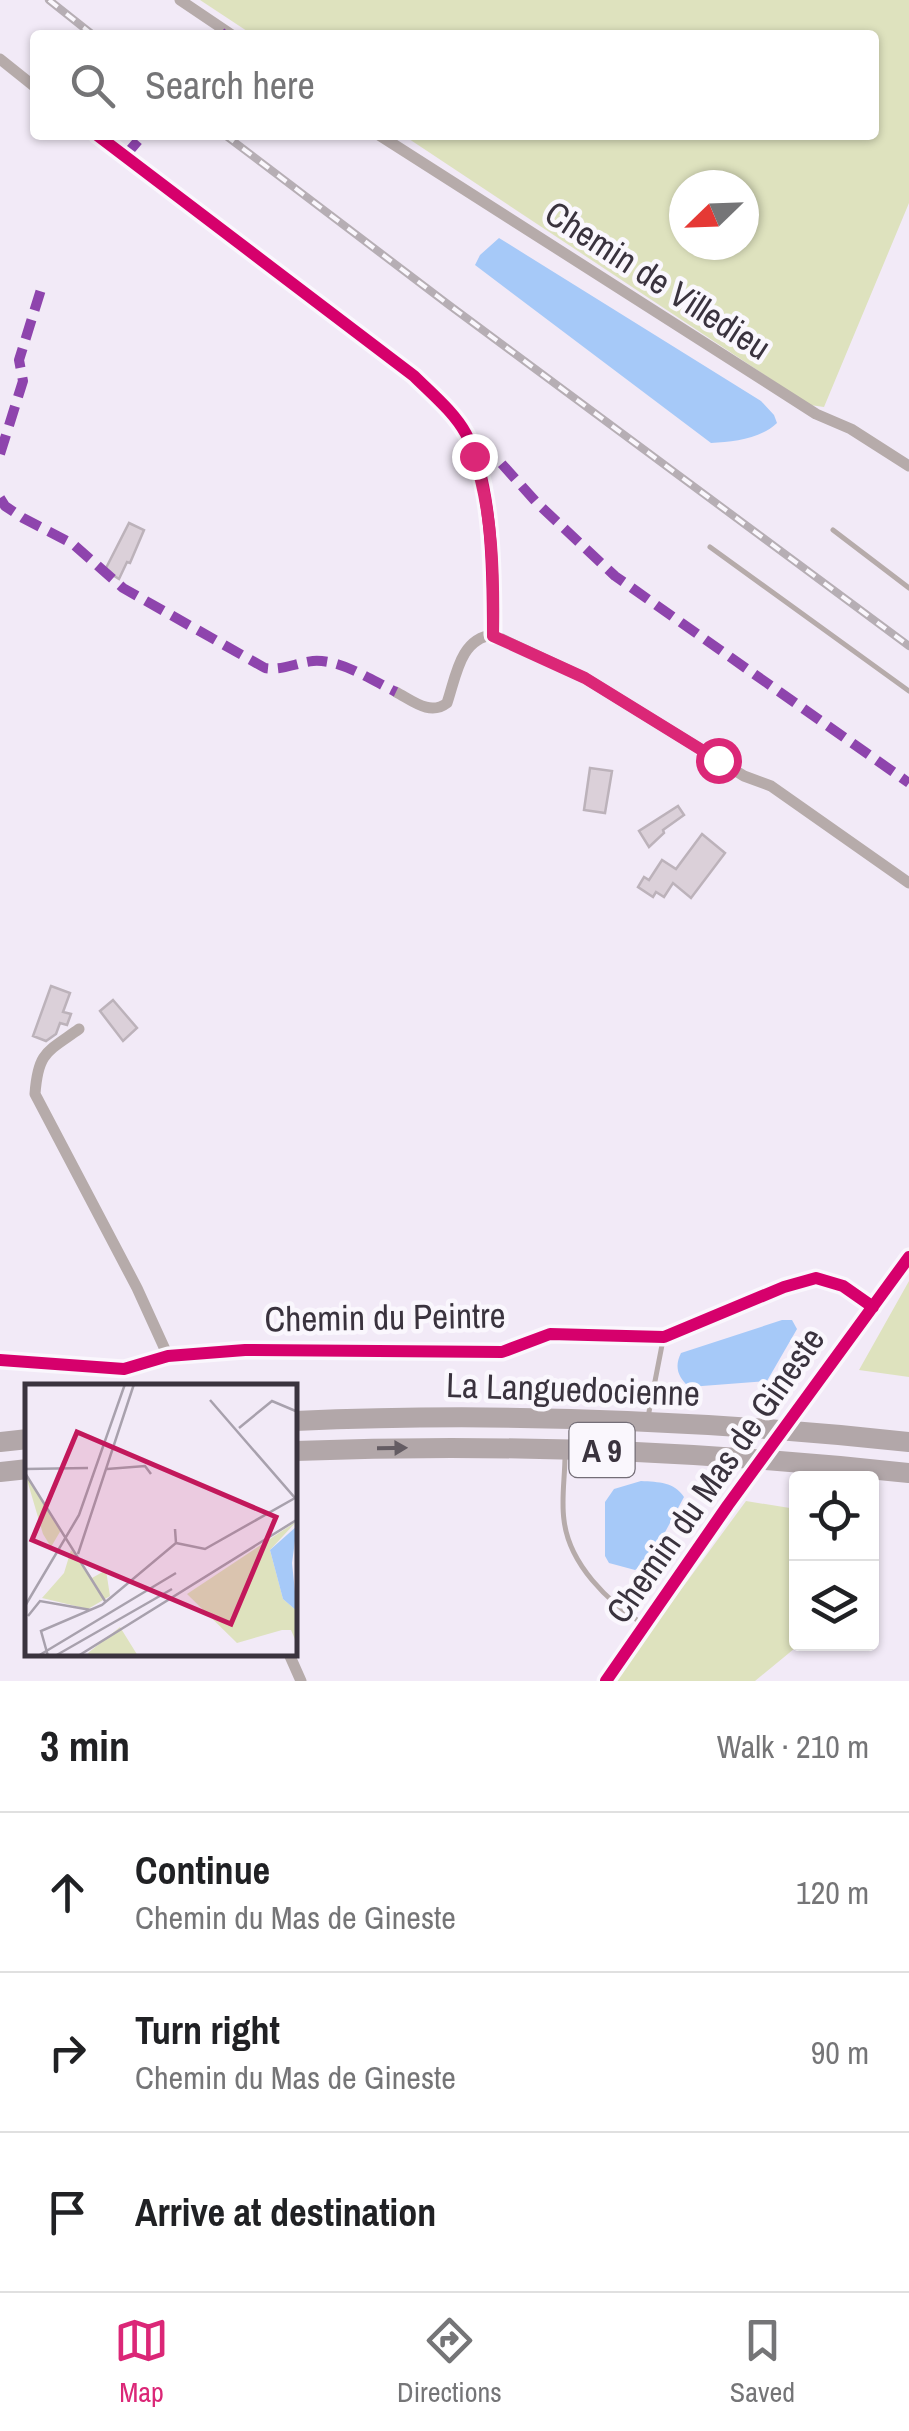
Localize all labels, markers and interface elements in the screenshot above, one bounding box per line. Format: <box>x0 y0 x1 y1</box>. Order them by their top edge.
search box <box>30 30 879 140</box>
icon: search <box>65 58 120 113</box>
text: Search here <box>145 60 315 111</box>
north arrow <box>669 170 759 260</box>
street label: Chemin de Villedieu <box>536 190 780 370</box>
route end <box>452 434 498 480</box>
route start <box>696 738 742 784</box>
street label: Chemin du Peintre <box>264 1291 506 1343</box>
street label: Chemin du Mas de Gineste <box>595 1318 835 1632</box>
street label: La Languedocienne <box>445 1361 701 1417</box>
inset map <box>25 1384 298 1656</box>
road number: A 9 <box>570 1423 634 1477</box>
one-way arrow <box>377 1440 409 1456</box>
map controls <box>789 1471 879 1651</box>
button: locate <box>789 1471 879 1561</box>
button: layers <box>789 1561 879 1651</box>
text: 3 min <box>40 1718 130 1774</box>
text: Walk · 210 m <box>717 1725 869 1768</box>
text: Continue <box>135 1845 270 1896</box>
icon: ahead <box>40 1865 95 1920</box>
text: 120 m <box>796 1871 869 1914</box>
text: Chemin du Mas de Gineste <box>135 1896 456 1939</box>
text: Turn right <box>135 2005 280 2056</box>
icon: right <box>40 2025 95 2080</box>
text: 90 m <box>811 2031 869 2074</box>
text: Chemin du Mas de Gineste <box>135 2056 456 2099</box>
icon: arrive <box>40 2185 95 2240</box>
text: Arrive at destination <box>135 2187 436 2238</box>
tab: Map <box>114 2313 169 2411</box>
tab: Directions <box>397 2313 502 2411</box>
tab: Saved <box>730 2313 795 2411</box>

